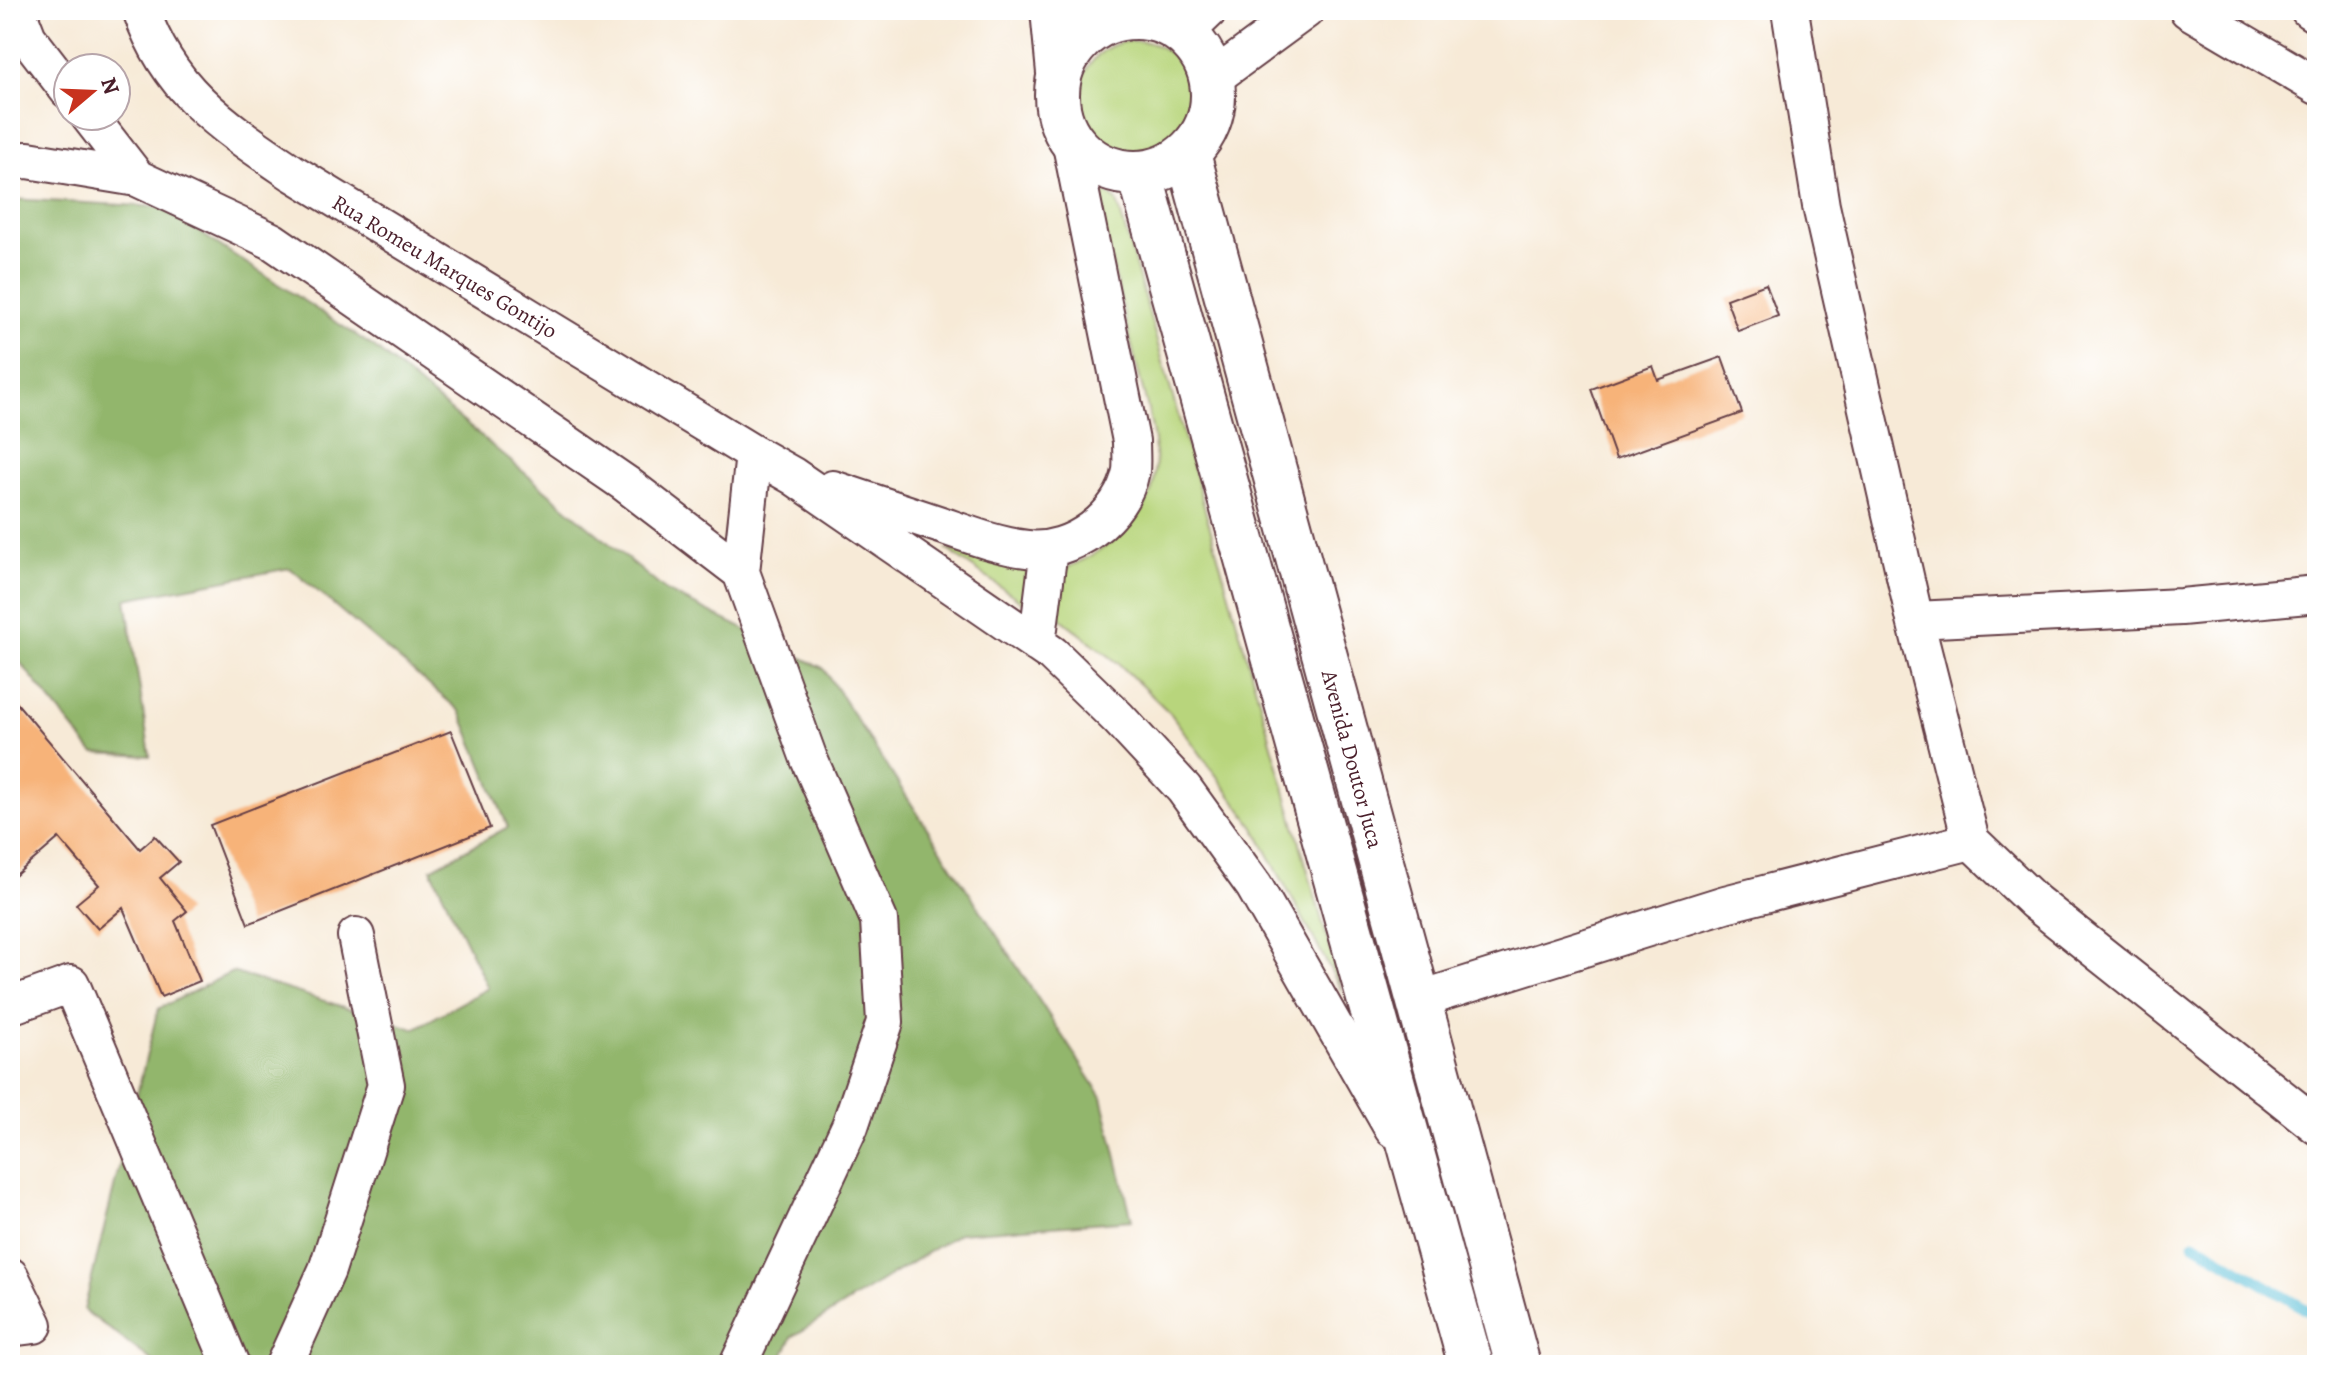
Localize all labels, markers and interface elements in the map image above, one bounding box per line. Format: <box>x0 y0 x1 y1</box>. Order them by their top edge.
north arrow <box>52 52 132 132</box>
text: N <box>93 73 127 98</box>
street label: Rua Romeu Marques Gontijo <box>326 188 563 346</box>
street label: Avenida Doutor Juca <box>1314 666 1390 852</box>

